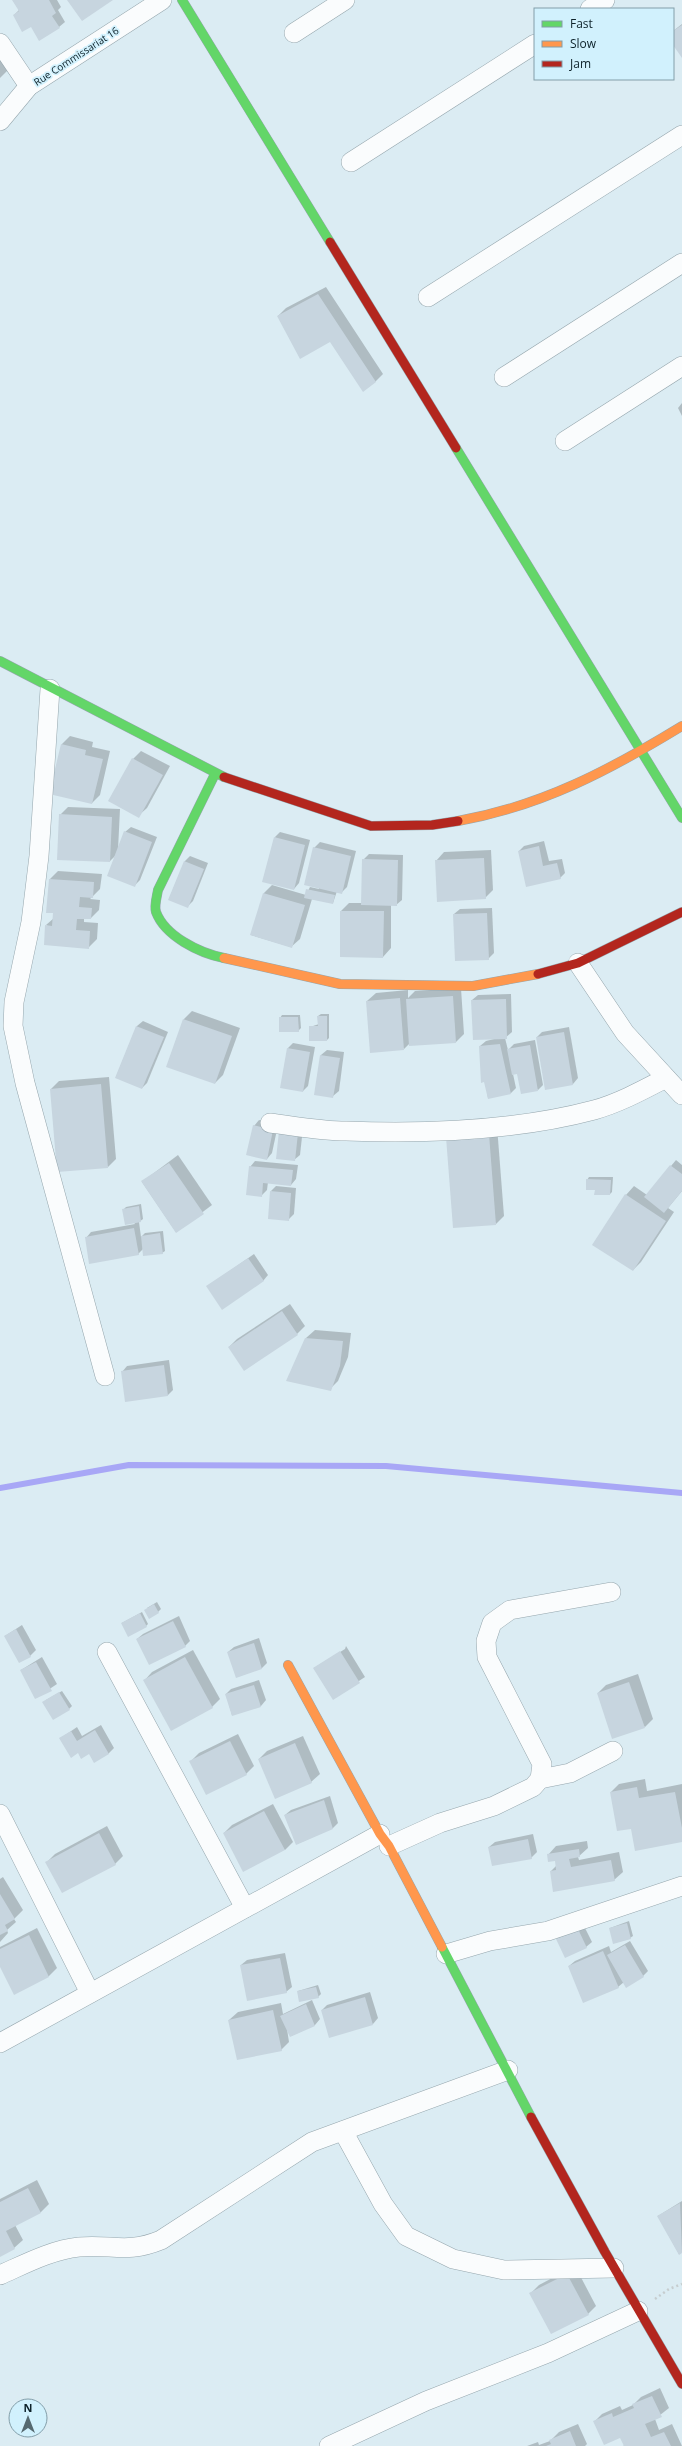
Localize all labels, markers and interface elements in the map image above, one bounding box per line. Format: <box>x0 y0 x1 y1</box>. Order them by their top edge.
legend <box>534 8 674 80</box>
text: Fast <box>570 15 593 32</box>
street label: Rue Commissariat 16 <box>31 23 121 89</box>
text: Slow <box>570 35 597 52</box>
text: Jam <box>569 55 591 72</box>
north arrow <box>8 2398 48 2438</box>
text: N <box>24 2400 32 2415</box>

